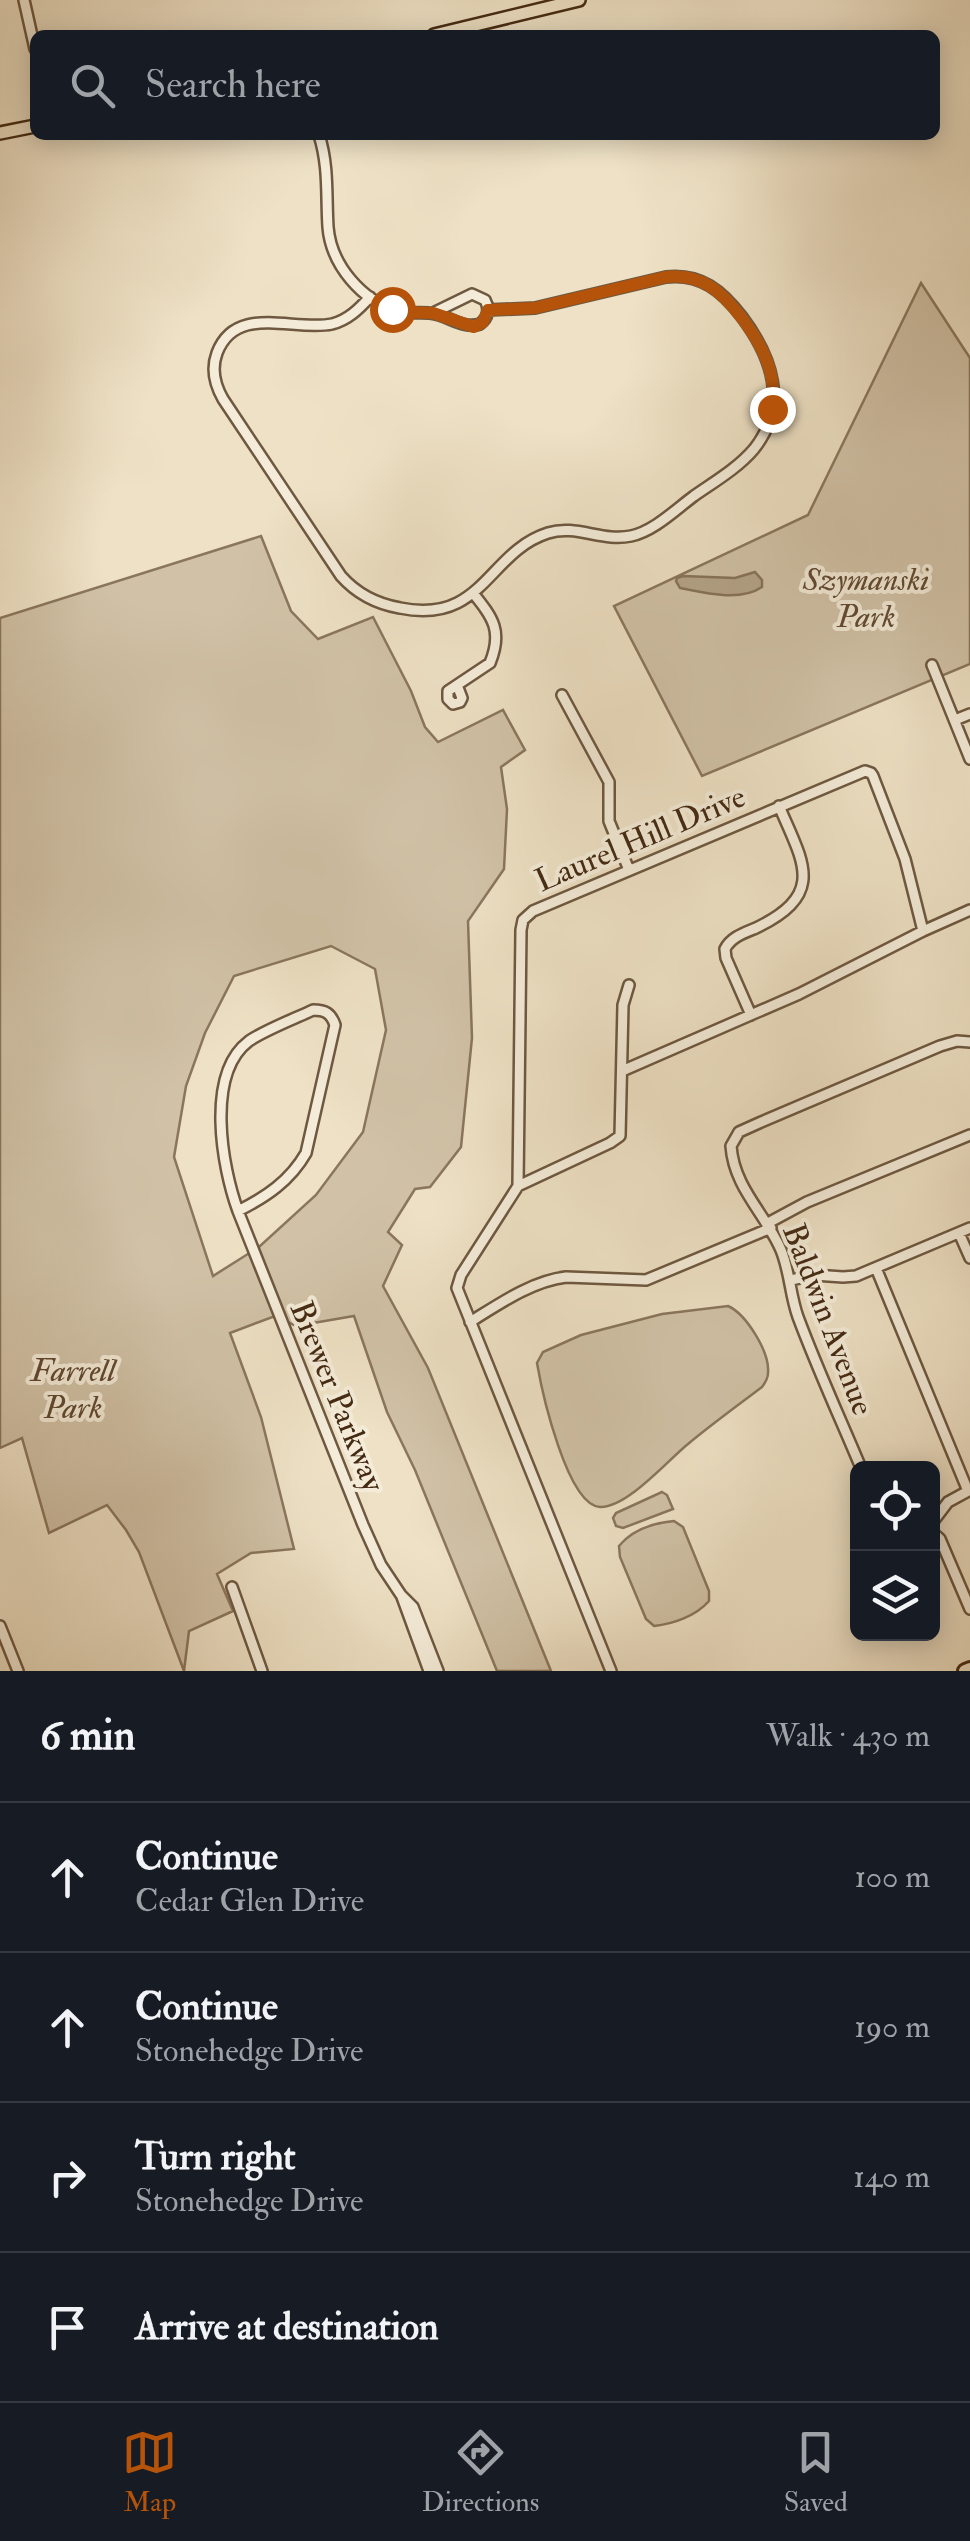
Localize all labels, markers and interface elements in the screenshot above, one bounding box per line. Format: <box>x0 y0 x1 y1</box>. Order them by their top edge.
search box <box>30 30 940 140</box>
icon: search <box>65 58 120 113</box>
text: Search here <box>145 61 321 109</box>
route start <box>370 287 416 333</box>
route end <box>750 387 796 433</box>
park label: Szymanski Park <box>802 560 929 637</box>
street label: Laurel Hill Drive <box>529 777 751 901</box>
street label: Baldwin Avenue <box>773 1218 883 1421</box>
street label: Brewer Parkway <box>281 1295 394 1498</box>
park label: Farrell Park <box>29 1351 118 1428</box>
map controls <box>850 1461 940 1641</box>
button: locate <box>850 1461 940 1551</box>
button: layers <box>850 1551 940 1641</box>
text: 6 min <box>40 1710 135 1762</box>
text: Walk · 430 m <box>766 1716 930 1756</box>
text: Continue <box>135 1833 278 1881</box>
icon: ahead <box>40 1850 95 1905</box>
text: 100 m <box>854 1857 930 1897</box>
text: Cedar Glen Drive <box>135 1881 364 1921</box>
text: Continue <box>135 1983 278 2031</box>
icon: ahead <box>40 2000 95 2055</box>
text: 190 m <box>854 2007 930 2047</box>
text: Stonehedge Drive <box>135 2031 363 2071</box>
text: Turn right <box>135 2133 296 2181</box>
icon: right <box>40 2150 95 2205</box>
text: 140 m <box>853 2157 930 2197</box>
text: Stonehedge Drive <box>135 2181 363 2221</box>
icon: arrive <box>40 2300 95 2355</box>
text: Arrive at destination <box>135 2303 439 2351</box>
tab: Map <box>122 2425 177 2520</box>
tab: Directions <box>422 2425 539 2520</box>
tab: Saved <box>784 2425 848 2520</box>

